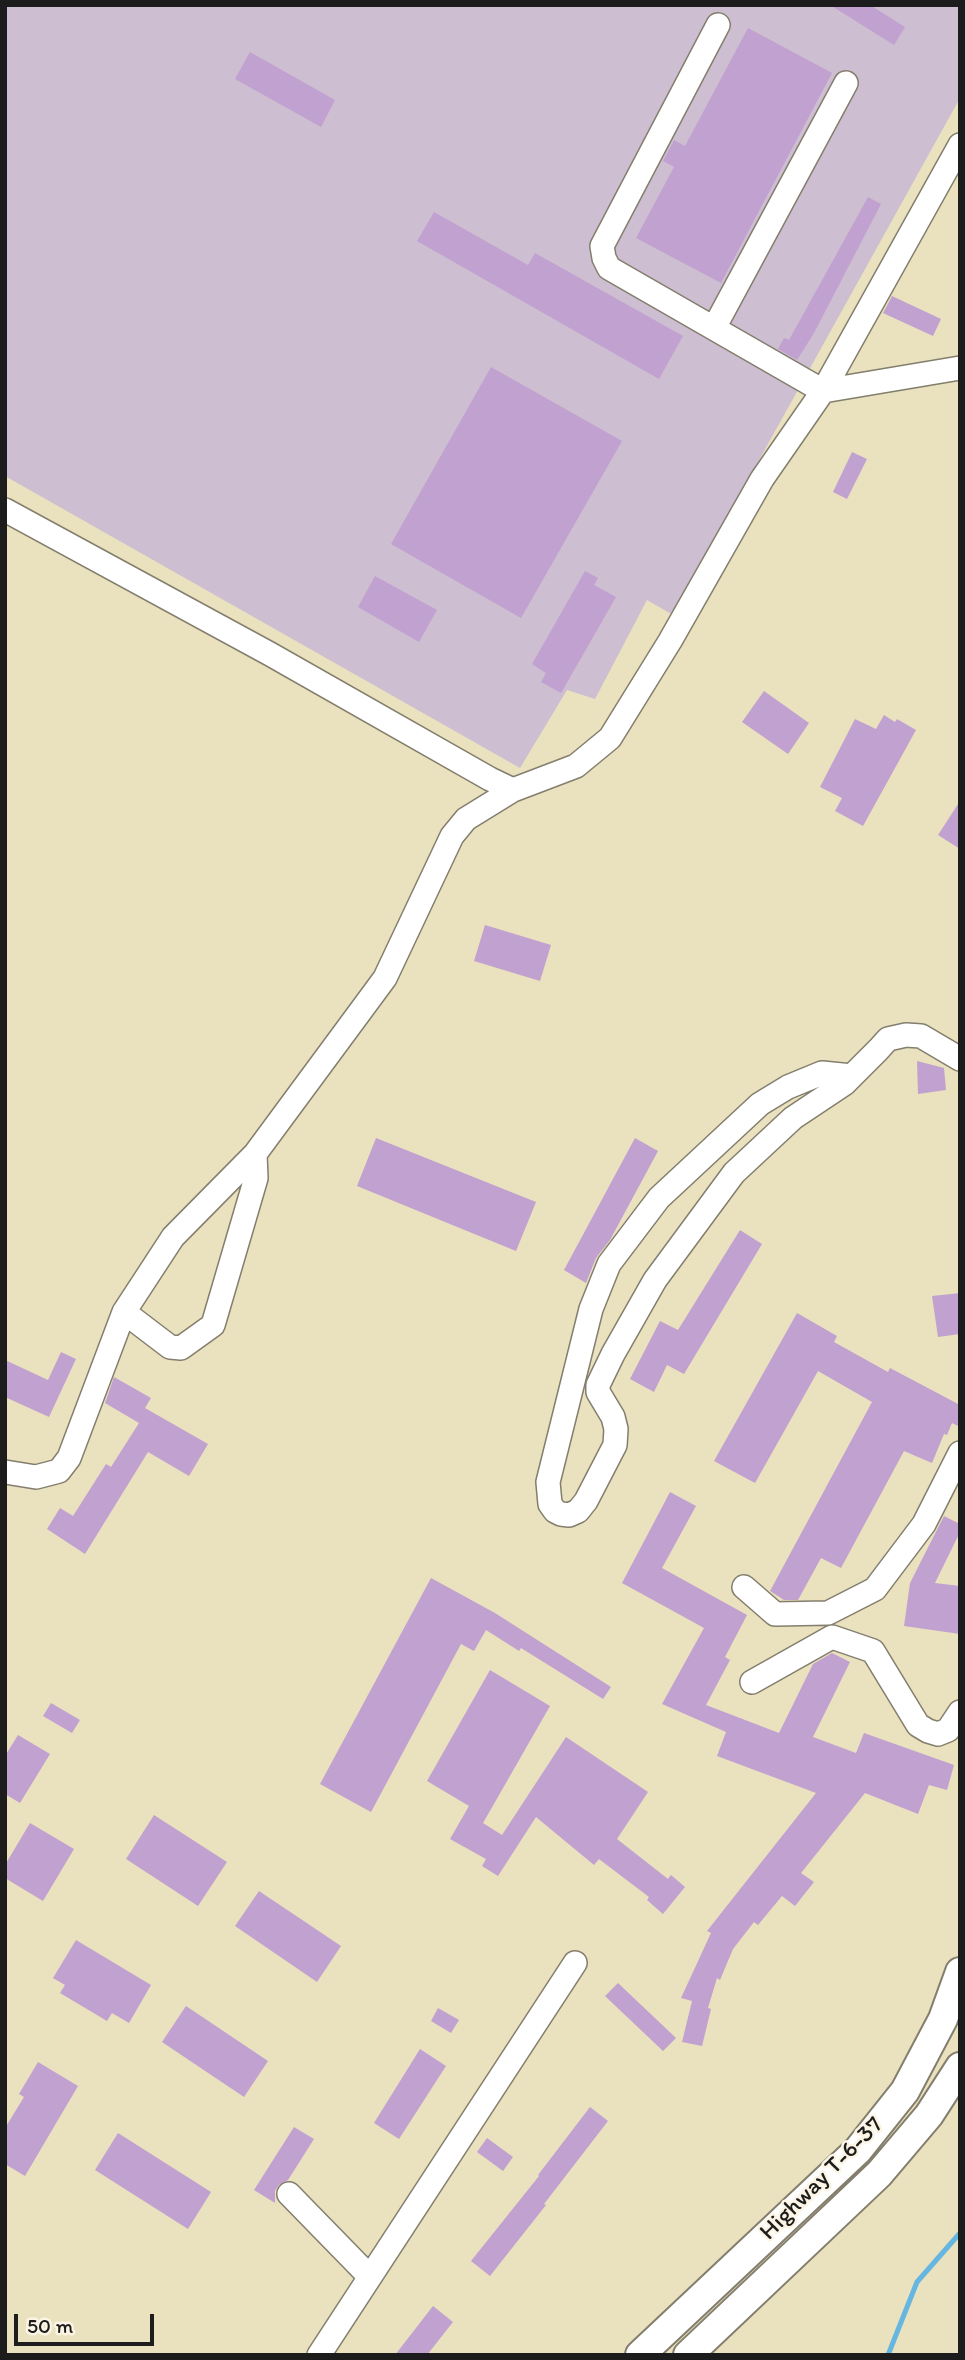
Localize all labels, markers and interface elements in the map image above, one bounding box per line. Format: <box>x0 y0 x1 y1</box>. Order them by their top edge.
street label: Highway T-6-37 <box>754 2111 890 2247</box>
scale bar <box>18 2300 158 2344</box>
text: 50 m <box>27 2313 73 2338</box>

